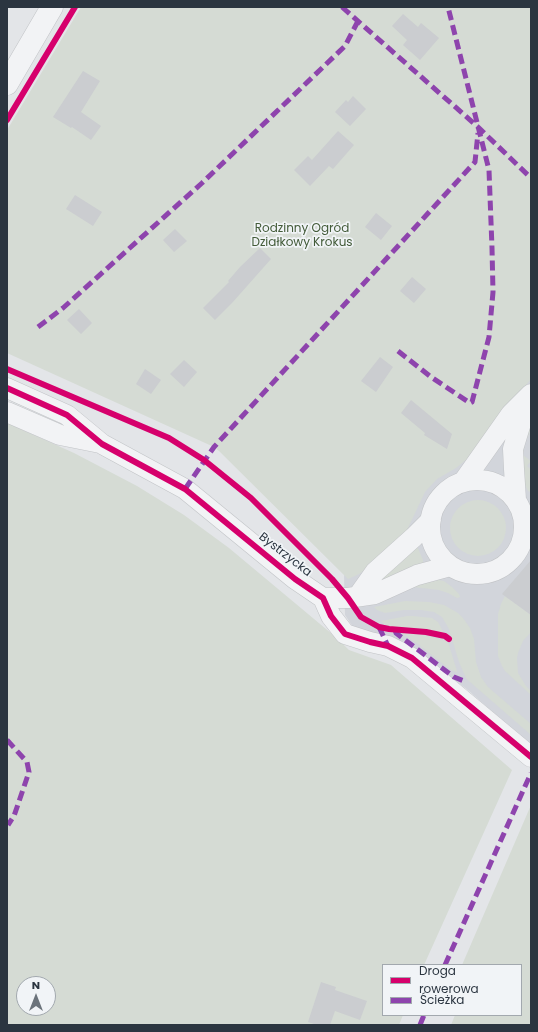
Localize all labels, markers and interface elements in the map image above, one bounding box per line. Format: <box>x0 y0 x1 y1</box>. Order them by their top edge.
park label: Rodzinny Ogród Działkowy Krokus <box>251 222 353 250</box>
street label: Bystrzycka <box>256 530 314 580</box>
text: Droga rowerowa <box>419 962 479 997</box>
legend <box>382 964 522 1016</box>
north arrow <box>16 976 56 1016</box>
text: N <box>32 977 40 993</box>
text: Ścieżka <box>420 991 464 1008</box>

